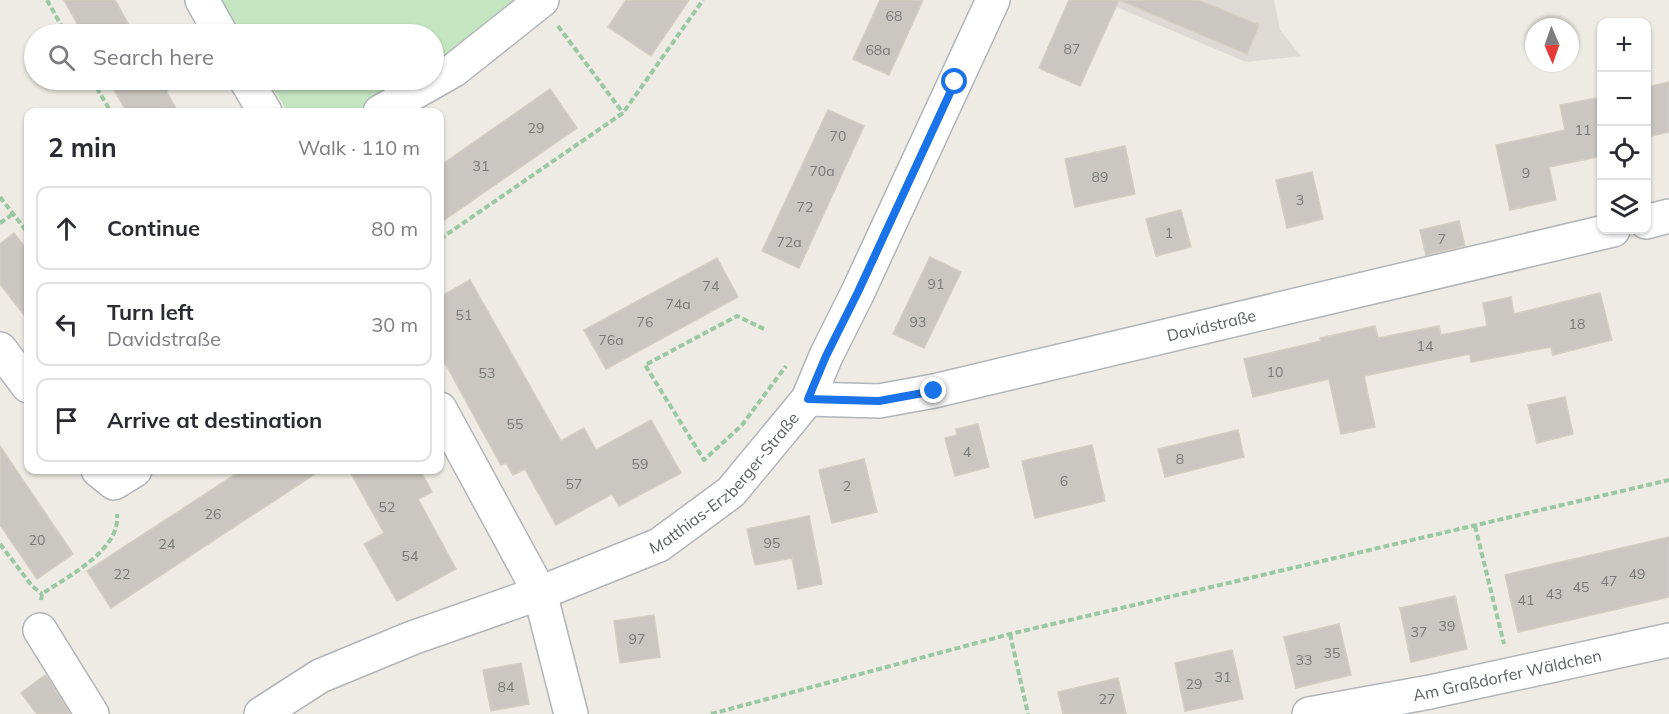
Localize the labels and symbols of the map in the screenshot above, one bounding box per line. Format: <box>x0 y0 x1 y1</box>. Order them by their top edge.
house number: 68 <box>886 7 902 25</box>
north arrow <box>1525 18 1579 72</box>
house number: 87 <box>1064 40 1080 58</box>
house number: 68a <box>865 41 891 59</box>
route start <box>941 68 967 94</box>
house number: 29 <box>528 119 544 137</box>
house number: 11 <box>1575 121 1591 139</box>
house number: 70 <box>830 127 846 145</box>
house number: 31 <box>473 157 489 175</box>
house number: 70a <box>809 162 835 180</box>
house number: 9 <box>1522 164 1530 182</box>
house number: 89 <box>1092 168 1108 186</box>
house number: 3 <box>1296 191 1304 209</box>
house number: 72 <box>797 198 813 216</box>
house number: 1 <box>1165 224 1173 242</box>
house number: 7 <box>1438 230 1446 248</box>
house number: 72a <box>776 233 802 251</box>
house number: 91 <box>928 275 944 293</box>
house number: 74 <box>703 277 720 295</box>
house number: 74a <box>665 295 691 313</box>
street label: Davidstraße <box>1165 305 1258 345</box>
house number: 51 <box>456 306 472 324</box>
house number: 76 <box>637 313 653 331</box>
house number: 93 <box>910 313 926 331</box>
house number: 18 <box>1569 315 1585 333</box>
house number: 76a <box>598 331 624 349</box>
house number: 14 <box>1417 337 1434 355</box>
house number: 10 <box>1267 363 1283 381</box>
house number: 53 <box>479 364 495 382</box>
route end <box>920 377 946 403</box>
street label: Matthias-Erzberger-Straße <box>646 408 803 558</box>
house number: 55 <box>507 415 523 433</box>
house number: 4 <box>963 443 972 461</box>
house number: 8 <box>1176 450 1184 468</box>
house number: 59 <box>632 455 648 473</box>
house number: 6 <box>1060 472 1068 490</box>
house number: 57 <box>566 475 582 493</box>
house number: 2 <box>843 477 851 495</box>
house number: 52 <box>379 498 395 516</box>
house number: 26 <box>205 505 221 523</box>
house number: 20 <box>29 531 45 549</box>
house number: 95 <box>764 534 780 552</box>
house number: 24 <box>159 535 176 553</box>
house number: 54 <box>402 547 419 565</box>
house number: 22 <box>114 565 130 583</box>
house number: 49 <box>1629 565 1645 583</box>
house number: 47 <box>1601 572 1617 590</box>
house number: 45 <box>1573 578 1589 596</box>
house number: 43 <box>1546 585 1562 603</box>
house number: 41 <box>1518 591 1534 609</box>
house number: 39 <box>1439 617 1455 635</box>
house number: 37 <box>1411 623 1427 641</box>
house number: 97 <box>629 630 645 648</box>
house number: 35 <box>1324 644 1340 662</box>
street label: Am Graßdorfer Wäldchen <box>1411 645 1603 705</box>
house number: 33 <box>1296 651 1312 669</box>
house number: 31 <box>1215 668 1231 686</box>
house number: 29 <box>1186 675 1202 693</box>
house number: 84 <box>498 678 515 696</box>
house number: 27 <box>1099 690 1115 708</box>

